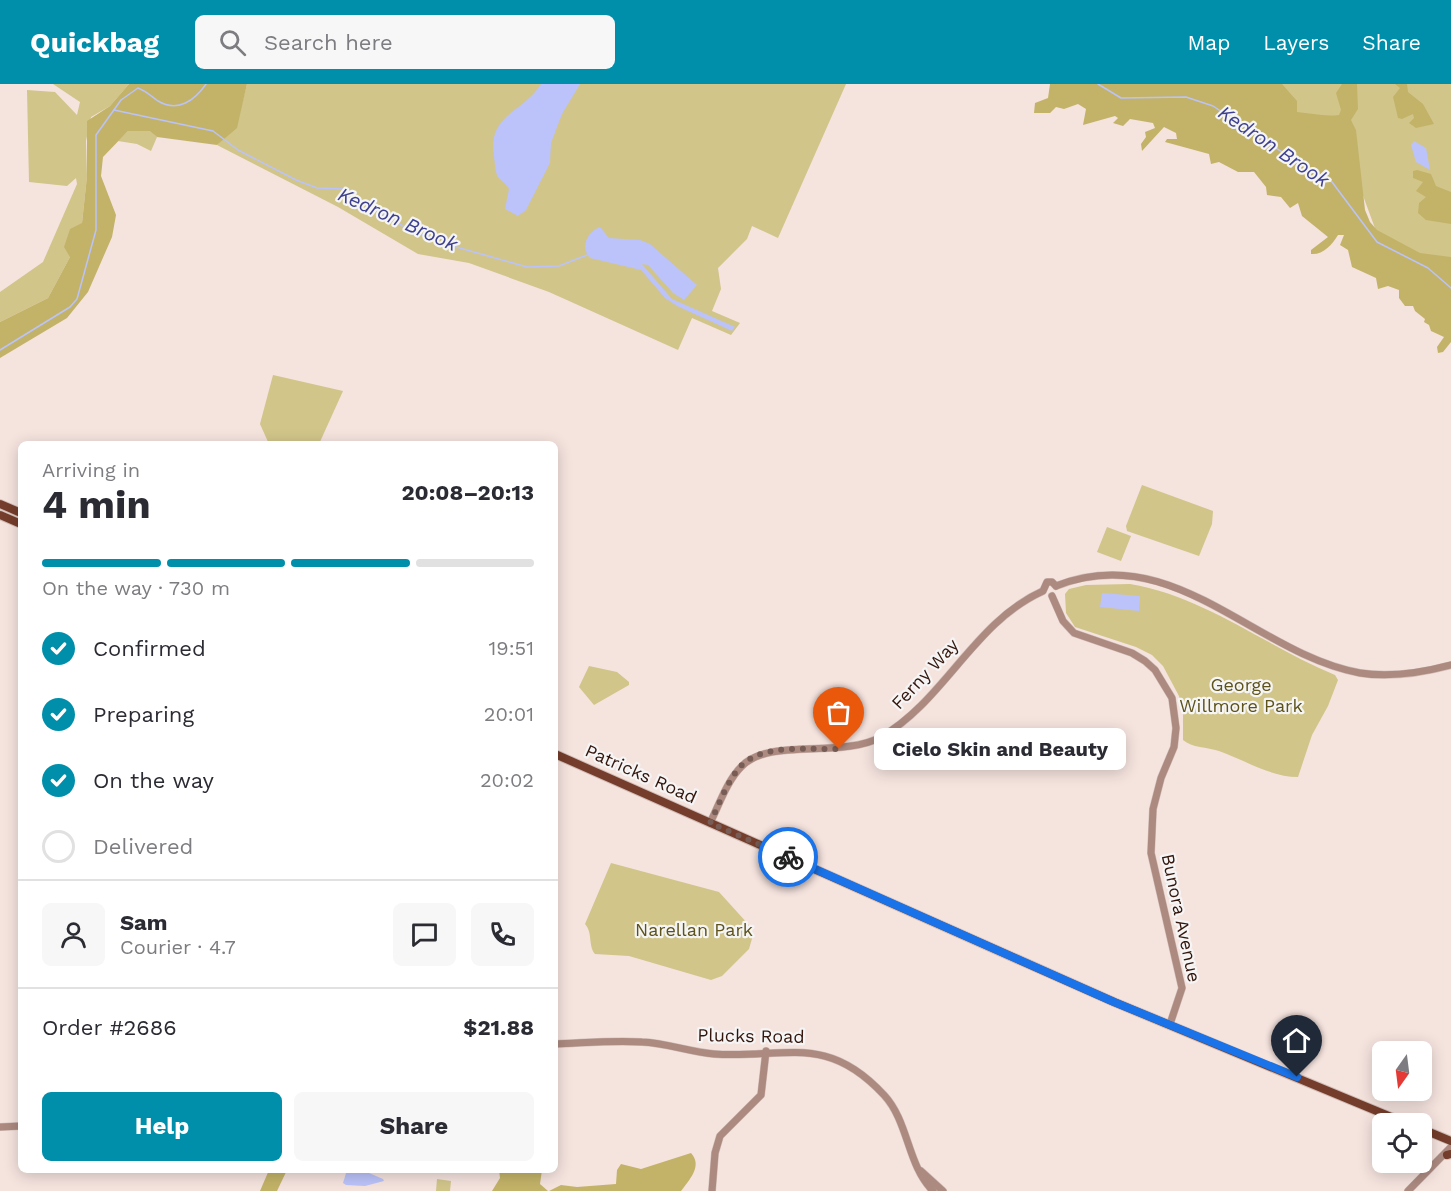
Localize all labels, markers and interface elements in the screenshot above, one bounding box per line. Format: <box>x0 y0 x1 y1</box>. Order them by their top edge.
search box <box>195 15 615 69</box>
text: Quickbag <box>30 26 159 59</box>
icon: search <box>216 26 249 59</box>
text: Search here <box>264 30 393 55</box>
text: Map <box>1187 30 1230 55</box>
text: Layers <box>1263 30 1329 55</box>
text: Share <box>1362 30 1421 55</box>
water label: Kedron Brook <box>1214 100 1335 193</box>
water label: Kedron Brook <box>334 182 463 257</box>
text: Arriving in <box>42 458 140 482</box>
text: 20:08–20:13 <box>401 480 534 505</box>
text: 4 min <box>42 482 151 527</box>
text: On the way · 730 m <box>42 576 230 600</box>
icon: check <box>42 632 75 665</box>
street label: Ferny Way <box>887 634 963 713</box>
text: Confirmed <box>93 636 206 661</box>
text: 19:51 <box>489 636 534 660</box>
park label: George Willmore Park <box>1179 674 1303 716</box>
pin <box>813 687 864 749</box>
icon: bag <box>822 696 855 729</box>
icon: check <box>42 698 75 731</box>
text: Preparing <box>93 702 194 727</box>
text: 20:01 <box>484 702 534 726</box>
callout: Cielo Skin and Beauty <box>875 728 1127 770</box>
text: Cielo Skin and Beauty <box>892 737 1108 761</box>
street label: Patricks Road <box>582 740 700 808</box>
icon: check <box>42 764 75 797</box>
text: On the way <box>93 768 214 793</box>
text: 20:02 <box>480 768 534 792</box>
courier <box>758 827 818 887</box>
text: Delivered <box>93 834 193 859</box>
icon: bike <box>772 841 805 874</box>
street label: Bunora Avenue <box>1158 852 1205 984</box>
button: person <box>42 903 105 966</box>
button: chat <box>393 903 456 966</box>
button: phone <box>471 903 534 966</box>
text: Sam <box>120 910 168 935</box>
park label: Narellan Park <box>635 919 753 940</box>
text: Courier · 4.7 <box>120 935 236 959</box>
text: Order #2686 <box>42 1015 177 1040</box>
text: $21.88 <box>463 1015 534 1040</box>
pin <box>1271 1015 1322 1077</box>
street label: Plucks Road <box>697 1024 805 1047</box>
icon: home <box>1280 1024 1313 1057</box>
north arrow <box>1372 1041 1432 1101</box>
map controls <box>1372 1041 1432 1173</box>
button: Help <box>42 1092 282 1161</box>
button: Share <box>294 1092 534 1161</box>
button: locate <box>1372 1113 1432 1173</box>

